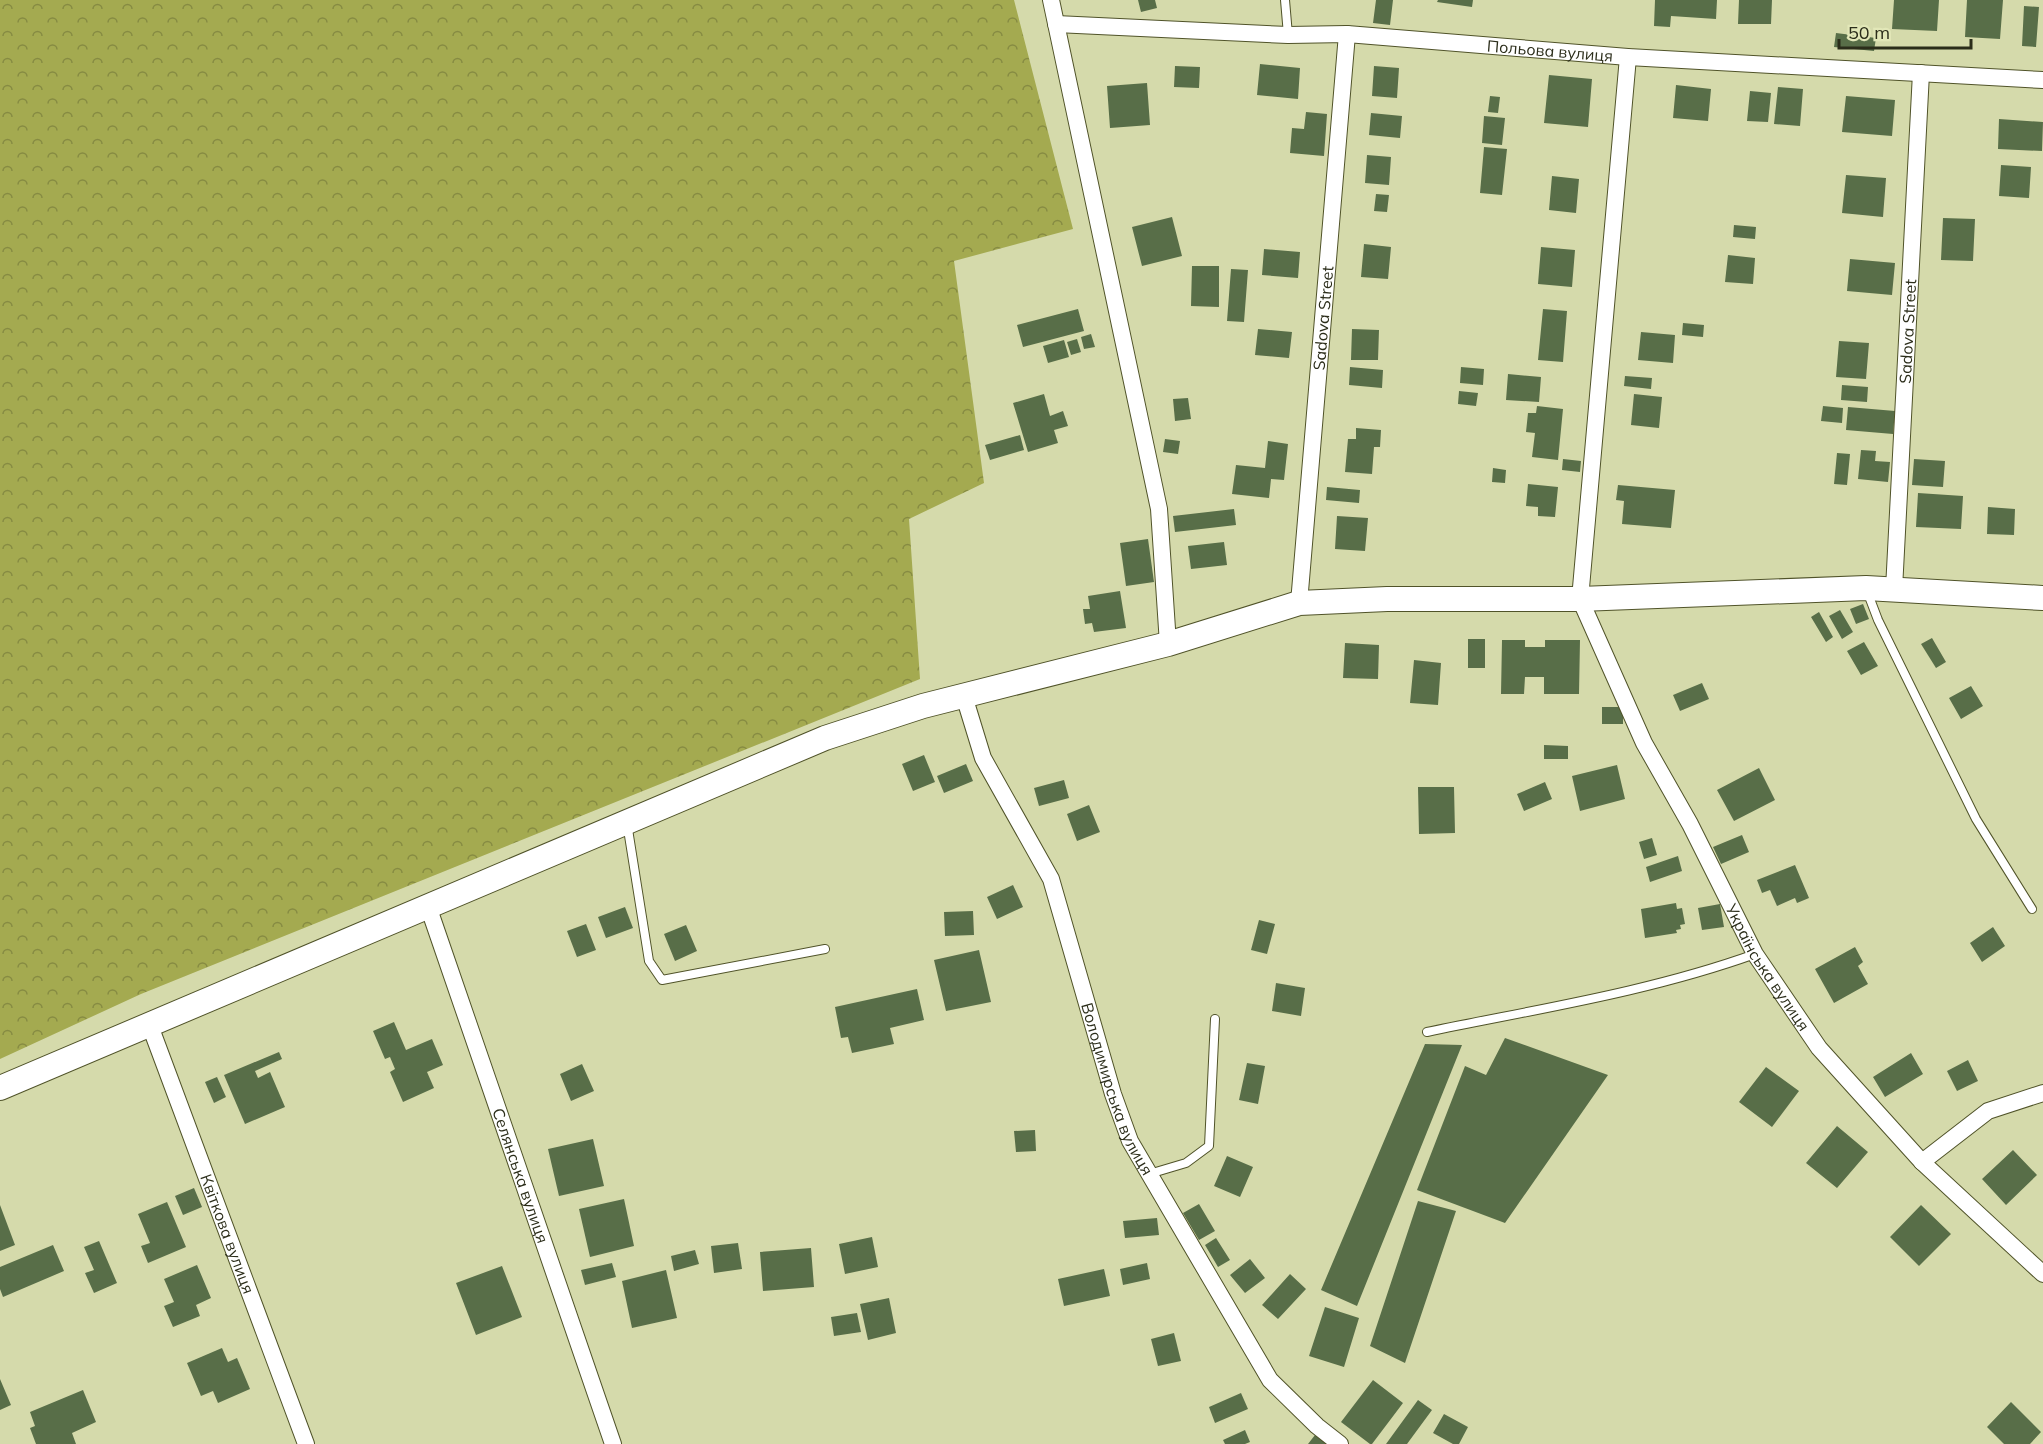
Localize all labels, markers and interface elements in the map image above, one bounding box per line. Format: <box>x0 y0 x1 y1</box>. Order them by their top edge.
scale bar <box>1839 12 1971 50</box>
text: 50 m <box>1848 21 1890 44</box>
street label: Польова вулиця <box>1486 35 1614 66</box>
street label: Sadova Street <box>1309 265 1337 371</box>
street label: Sadova Street <box>1895 278 1920 384</box>
street label: Українська вулиця <box>1721 899 1814 1035</box>
street label: Володимирська вулиця <box>1077 1000 1158 1179</box>
street label: Селянська вулиця <box>488 1105 553 1246</box>
street label: Квіткова вулиця <box>196 1171 259 1296</box>

